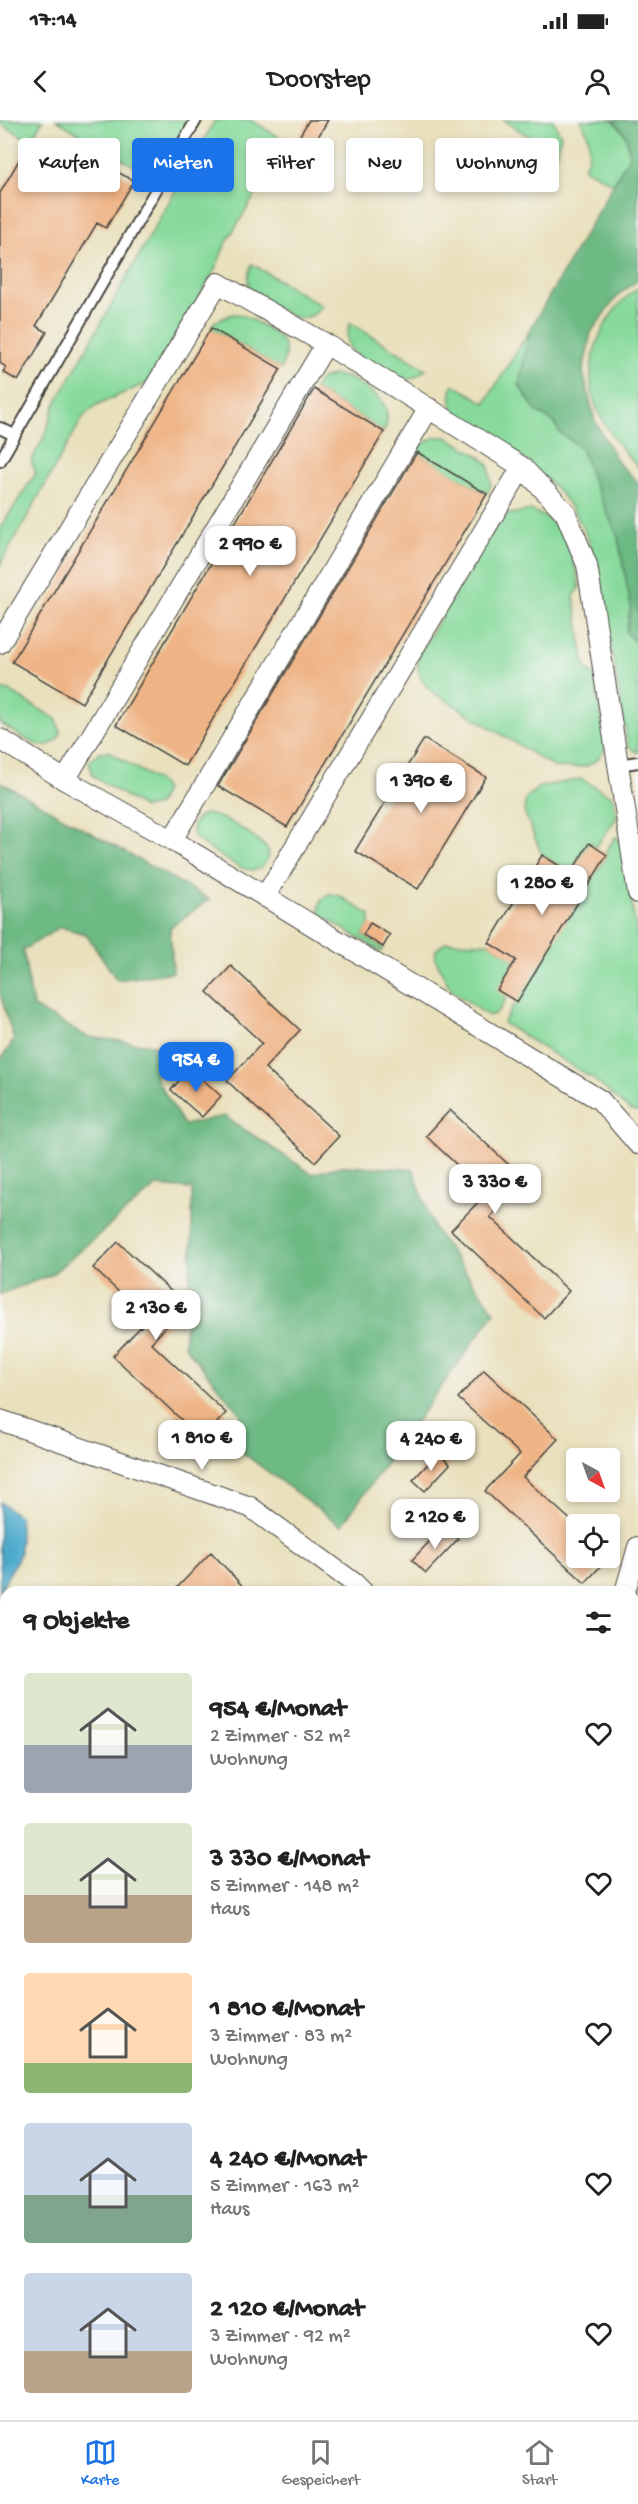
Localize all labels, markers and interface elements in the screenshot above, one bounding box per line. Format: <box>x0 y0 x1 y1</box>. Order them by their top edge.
text: 17:14 <box>30 8 77 34</box>
icon: back <box>24 65 57 98</box>
text: Doorstep <box>267 65 371 97</box>
icon: person <box>581 65 614 98</box>
chip: Kaufen <box>18 138 120 192</box>
chip: Mieten <box>132 138 234 192</box>
chip: Filter <box>246 138 334 192</box>
chip: Neu <box>346 138 423 192</box>
chip: Wohnung <box>435 138 559 192</box>
pin: 2 990 € <box>195 526 305 577</box>
text: 2 990 € <box>219 534 281 557</box>
pin: 1 390 € <box>366 763 476 814</box>
text: 1 390 € <box>390 771 452 794</box>
pin: 1 280 € <box>487 865 597 916</box>
text: 1 280 € <box>511 873 573 896</box>
pin: 954 € <box>154 1042 238 1093</box>
text: 954 € <box>173 1050 219 1073</box>
pin: 3 330 € <box>440 1164 550 1215</box>
text: 3 330 € <box>463 1172 527 1195</box>
pin: 2 130 € <box>101 1290 211 1341</box>
text: 2 130 € <box>126 1298 187 1321</box>
pin: 1 810 € <box>147 1420 257 1471</box>
pin: 4 240 € <box>376 1421 486 1472</box>
text: 1 810 € <box>172 1428 232 1451</box>
text: 4 240 € <box>400 1429 462 1452</box>
north arrow <box>566 1448 620 1502</box>
map controls <box>566 1448 620 1568</box>
pin: 2 120 € <box>380 1499 490 1550</box>
text: 2 120 € <box>405 1507 465 1530</box>
button: locate <box>566 1514 620 1568</box>
icon: filters <box>582 1606 615 1639</box>
text: 9 Objekte <box>24 1607 129 1638</box>
text: 954 €/Monat <box>210 1695 346 1726</box>
icon: home <box>72 1697 144 1769</box>
icon: heart <box>582 1717 615 1750</box>
text: 2 Zimmer · 52 m² <box>210 1726 351 1749</box>
text: Wohnung <box>210 1749 288 1772</box>
text: 3 330 €/Monat <box>210 1845 368 1876</box>
icon: home <box>72 1847 144 1919</box>
icon: heart <box>582 1867 615 1900</box>
text: 5 Zimmer · 148 m² <box>210 1876 359 1899</box>
text: Haus <box>210 1899 249 1922</box>
text: 1 810 €/Monat <box>210 1995 363 2026</box>
icon: home <box>72 1997 144 2069</box>
icon: heart <box>582 2017 615 2050</box>
text: 3 Zimmer · 83 m² <box>210 2026 352 2049</box>
text: Wohnung <box>210 2049 288 2072</box>
text: 4 240 €/Monat <box>210 2145 365 2176</box>
icon: home <box>72 2147 144 2219</box>
icon: heart <box>582 2167 615 2200</box>
text: 5 Zimmer · 163 m² <box>210 2176 360 2199</box>
text: Haus <box>210 2199 249 2222</box>
text: 2 120 €/Monat <box>210 2295 364 2326</box>
icon: home <box>72 2297 144 2369</box>
icon: heart <box>582 2317 615 2350</box>
text: 3 Zimmer · 92 m² <box>210 2326 351 2349</box>
text: Wohnung <box>210 2349 288 2372</box>
tab: Karte <box>81 2436 119 2491</box>
tab: Gespeichert <box>281 2436 360 2491</box>
tab: Start <box>522 2436 557 2491</box>

